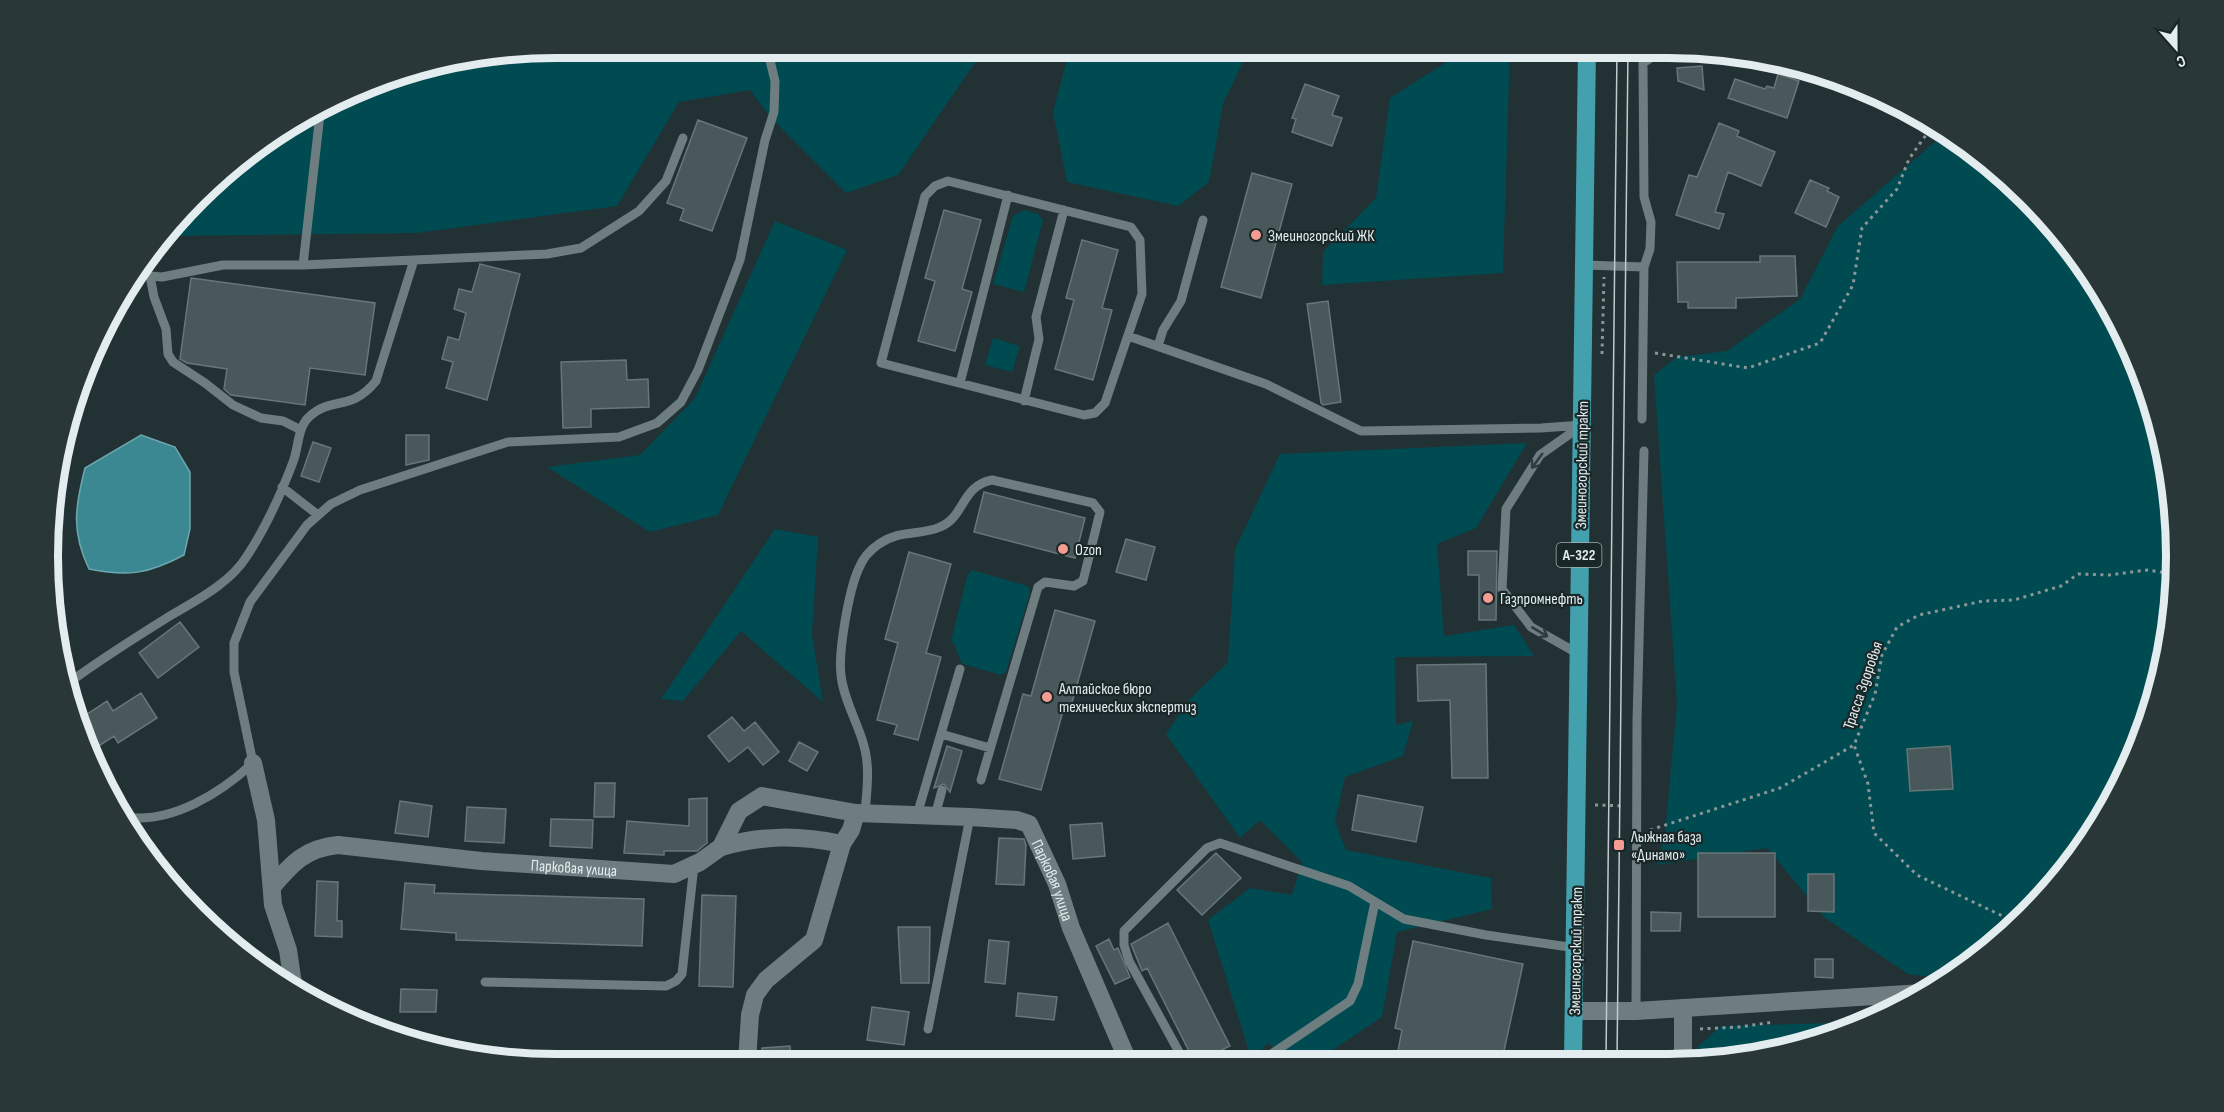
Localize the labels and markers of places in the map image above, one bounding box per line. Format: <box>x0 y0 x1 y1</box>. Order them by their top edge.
place label: Змеиногорский ЖК <box>1268 227 1375 246</box>
marker: Змеиногорский ЖК <box>1249 228 1263 242</box>
place label: Ozon <box>1075 541 1102 560</box>
marker: Ozon <box>1056 542 1070 556</box>
place label: Газпромнефть <box>1500 590 1583 609</box>
marker: Газпромнефть <box>1481 591 1495 605</box>
place label: Алтайское бюро технических экспертиз <box>1058 680 1197 717</box>
marker: Алтайское бюро технических экспертиз <box>1040 690 1054 704</box>
place label: Лыжная база «Динамо» <box>1630 828 1702 865</box>
marker: Лыжная база «Динамо» <box>1612 838 1626 852</box>

